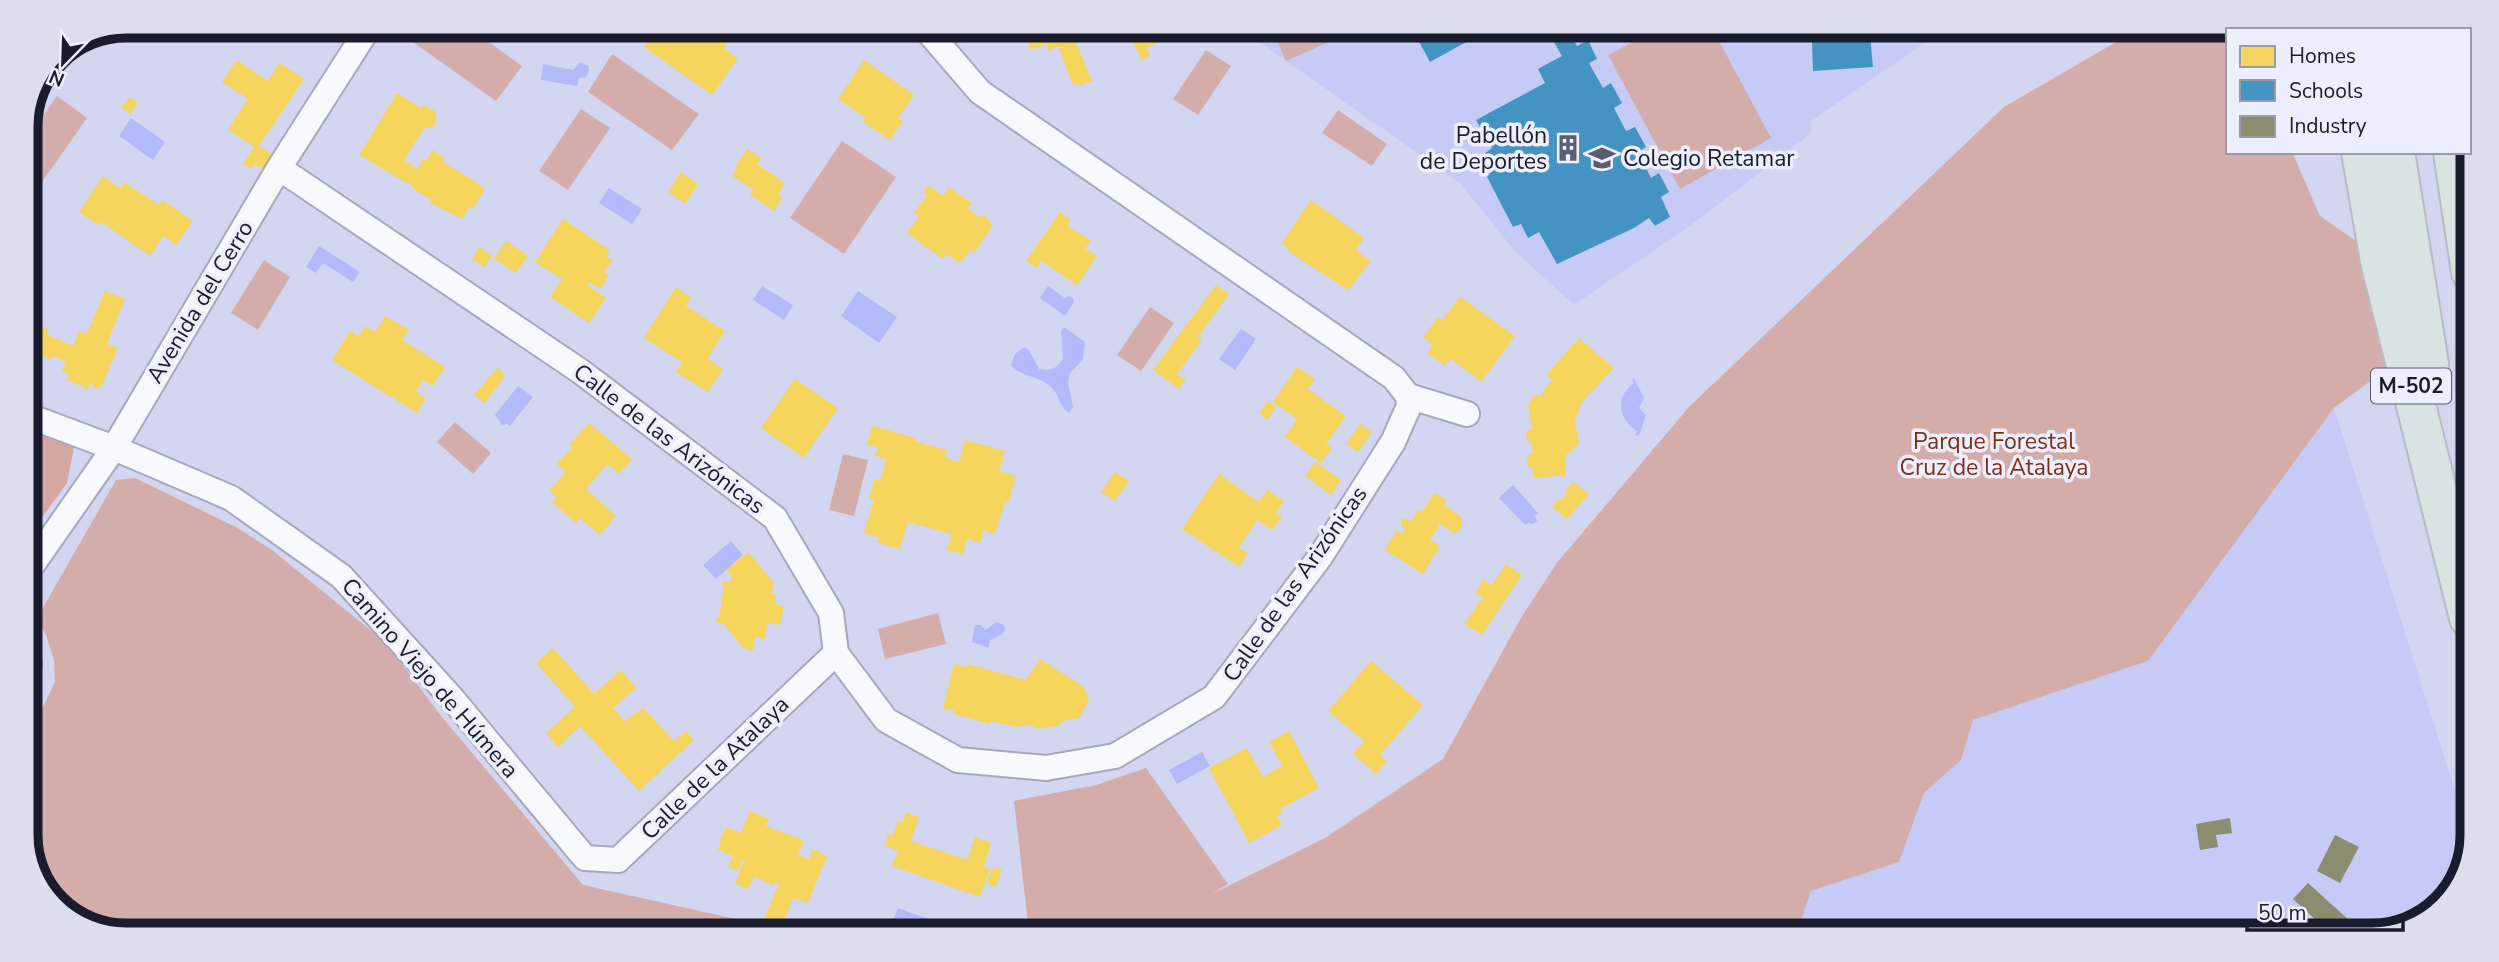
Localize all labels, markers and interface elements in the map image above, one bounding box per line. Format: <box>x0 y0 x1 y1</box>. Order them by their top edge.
north arrow <box>28 28 98 98</box>
legend <box>2226 28 2471 154</box>
text: Homes <box>2289 42 2356 70</box>
text: N <box>45 63 68 92</box>
text: Schools <box>2289 77 2363 105</box>
text: Industry <box>2289 112 2367 140</box>
place label: Pabellón de Deportes <box>1420 120 1547 177</box>
building icon: Pabellón de Deportes <box>1553 133 1583 163</box>
school or university icon: Colegio Retamar <box>1587 143 1617 173</box>
place label: Colegio Retamar <box>1623 143 1795 174</box>
street label: Avenida del Cerro <box>139 215 261 389</box>
street label: Calle de las Arizónicas <box>567 357 771 521</box>
road number: M-502 <box>2371 368 2451 404</box>
park label: Parque Forestal Cruz de la Atalaya <box>1899 426 2089 483</box>
street label: Calle de las Arizónicas <box>1216 480 1374 688</box>
street label: Camino Viejo de Húmera <box>334 571 526 785</box>
street label: Calle de la Atalaya <box>634 689 796 847</box>
scale bar <box>2247 888 2403 932</box>
text: 50 m <box>2258 899 2307 927</box>

